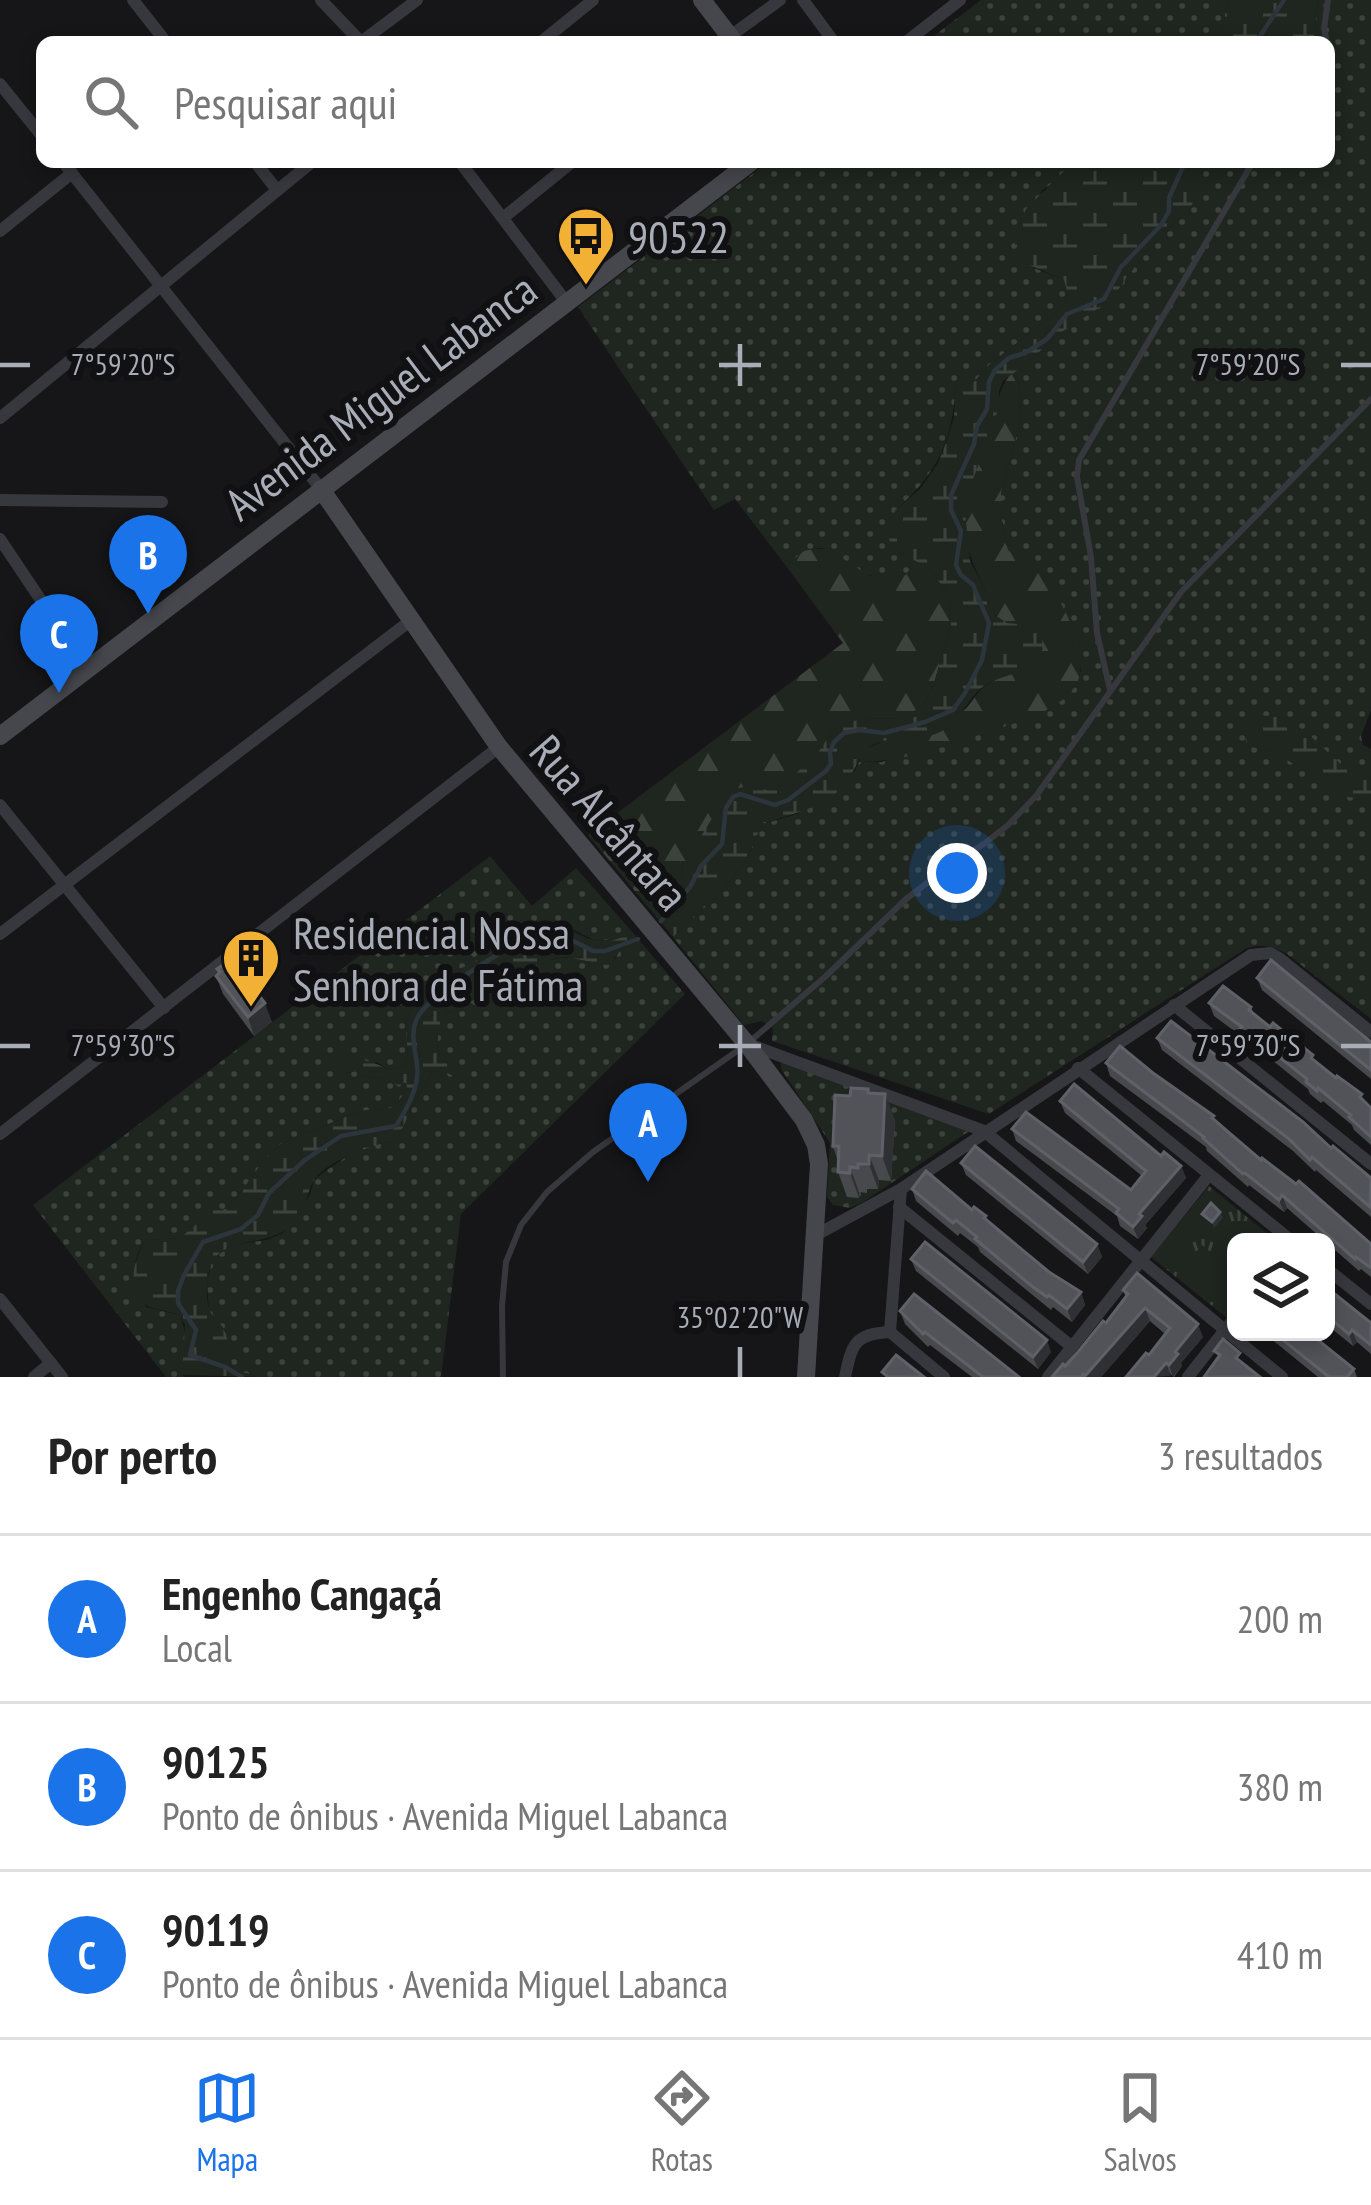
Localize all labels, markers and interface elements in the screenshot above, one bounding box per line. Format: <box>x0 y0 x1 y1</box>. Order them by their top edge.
search box <box>36 36 1335 168</box>
icon: search <box>78 69 144 135</box>
text: Pesquisar aqui <box>174 73 397 131</box>
bus stop icon: 90522 <box>555 205 617 287</box>
place label: 90522 <box>628 207 729 265</box>
street label: Avenida Miguel Labanca <box>212 260 548 532</box>
text: 7°59'20"S <box>71 344 175 383</box>
text: 7°59'20"S <box>1196 344 1300 383</box>
pin: B <box>109 515 187 614</box>
pin: C <box>20 594 98 693</box>
street label: Rua Alcântara <box>518 722 702 922</box>
your location <box>927 843 987 903</box>
place label: Residencial Nossa Senhora de Fátima <box>293 903 583 1013</box>
building icon: Residencial Nossa Senhora de Fátima <box>220 927 282 1009</box>
text: 7°59'30"S <box>71 1025 175 1064</box>
text: 7°59'30"S <box>1196 1025 1300 1064</box>
pin: A <box>609 1083 687 1182</box>
map controls <box>1227 1233 1335 1341</box>
button: layers <box>1227 1233 1335 1341</box>
text: 35°02'20"W <box>677 1297 803 1336</box>
text: Por perto <box>48 1422 217 1488</box>
text: 3 resultados <box>1158 1430 1323 1481</box>
text: Engenho Cangaçá <box>162 1564 442 1622</box>
text: A <box>77 1593 97 1644</box>
text: 200 m <box>1237 1593 1323 1644</box>
text: Local <box>162 1622 232 1673</box>
text: 90125 <box>162 1732 270 1790</box>
text: B <box>77 1761 97 1812</box>
text: 380 m <box>1237 1761 1323 1812</box>
text: Ponto de ônibus · Avenida Miguel Labanca <box>162 1790 728 1841</box>
text: 90119 <box>162 1900 270 1958</box>
text: C <box>78 1929 96 1980</box>
text: 410 m <box>1237 1929 1323 1980</box>
text: Ponto de ônibus · Avenida Miguel Labanca <box>162 1958 728 2009</box>
tab: Mapa <box>194 2065 260 2180</box>
tab: Rotas <box>649 2065 715 2180</box>
tab: Salvos <box>1103 2065 1177 2180</box>

